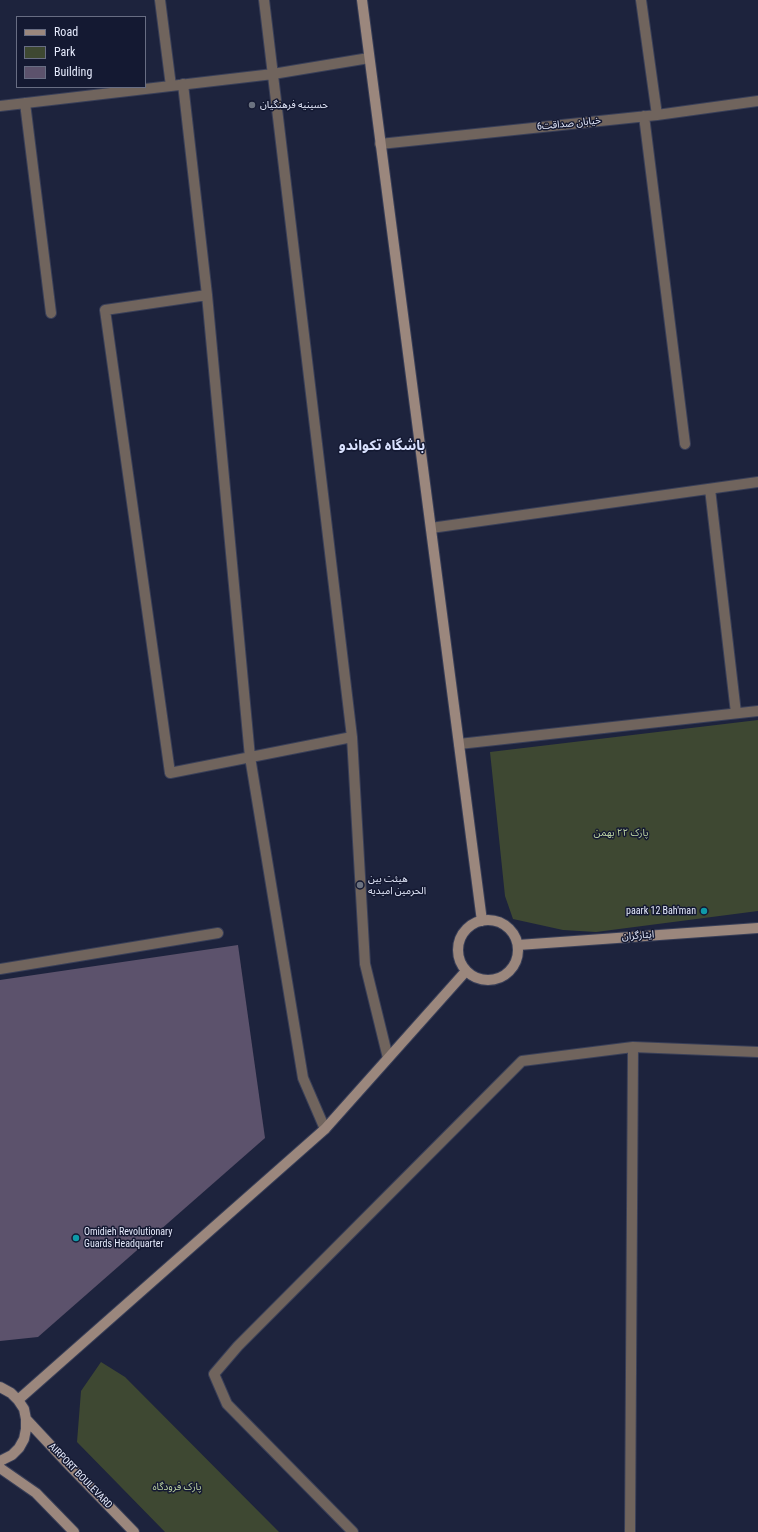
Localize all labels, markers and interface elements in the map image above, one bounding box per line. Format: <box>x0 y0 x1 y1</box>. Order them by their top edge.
legend <box>16 16 146 88</box>
text: Road <box>54 25 78 39</box>
text: Park <box>54 45 75 59</box>
text: Building <box>54 65 92 79</box>
place label: حسینیه فرهنگیان <box>260 99 328 111</box>
marker: حسینیه فرهنگیان <box>247 100 257 110</box>
street label: خیابان صداقت6 <box>536 115 602 133</box>
district label: باشگاه تکواندو <box>339 438 425 454</box>
park label: پارک ۲۲ بهمن <box>594 827 648 839</box>
place label: هیئت بین الحرمین امیدیه <box>368 873 426 896</box>
marker: هیئت بین الحرمین امیدیه <box>355 880 365 890</box>
place label: paark 12 Bah'man <box>626 905 696 917</box>
marker: paark 12 Bah'man <box>699 906 709 916</box>
street label: ایثارگران <box>621 929 655 943</box>
place label: Omidieh Revolutionary Guards Headquarter <box>84 1226 172 1250</box>
marker: Omidieh Revolutionary Guards Headquarter <box>71 1233 81 1243</box>
street label: AIRPORT BOULEVARD <box>46 1441 114 1511</box>
park label: پارک فرودگاه <box>153 1481 201 1493</box>

